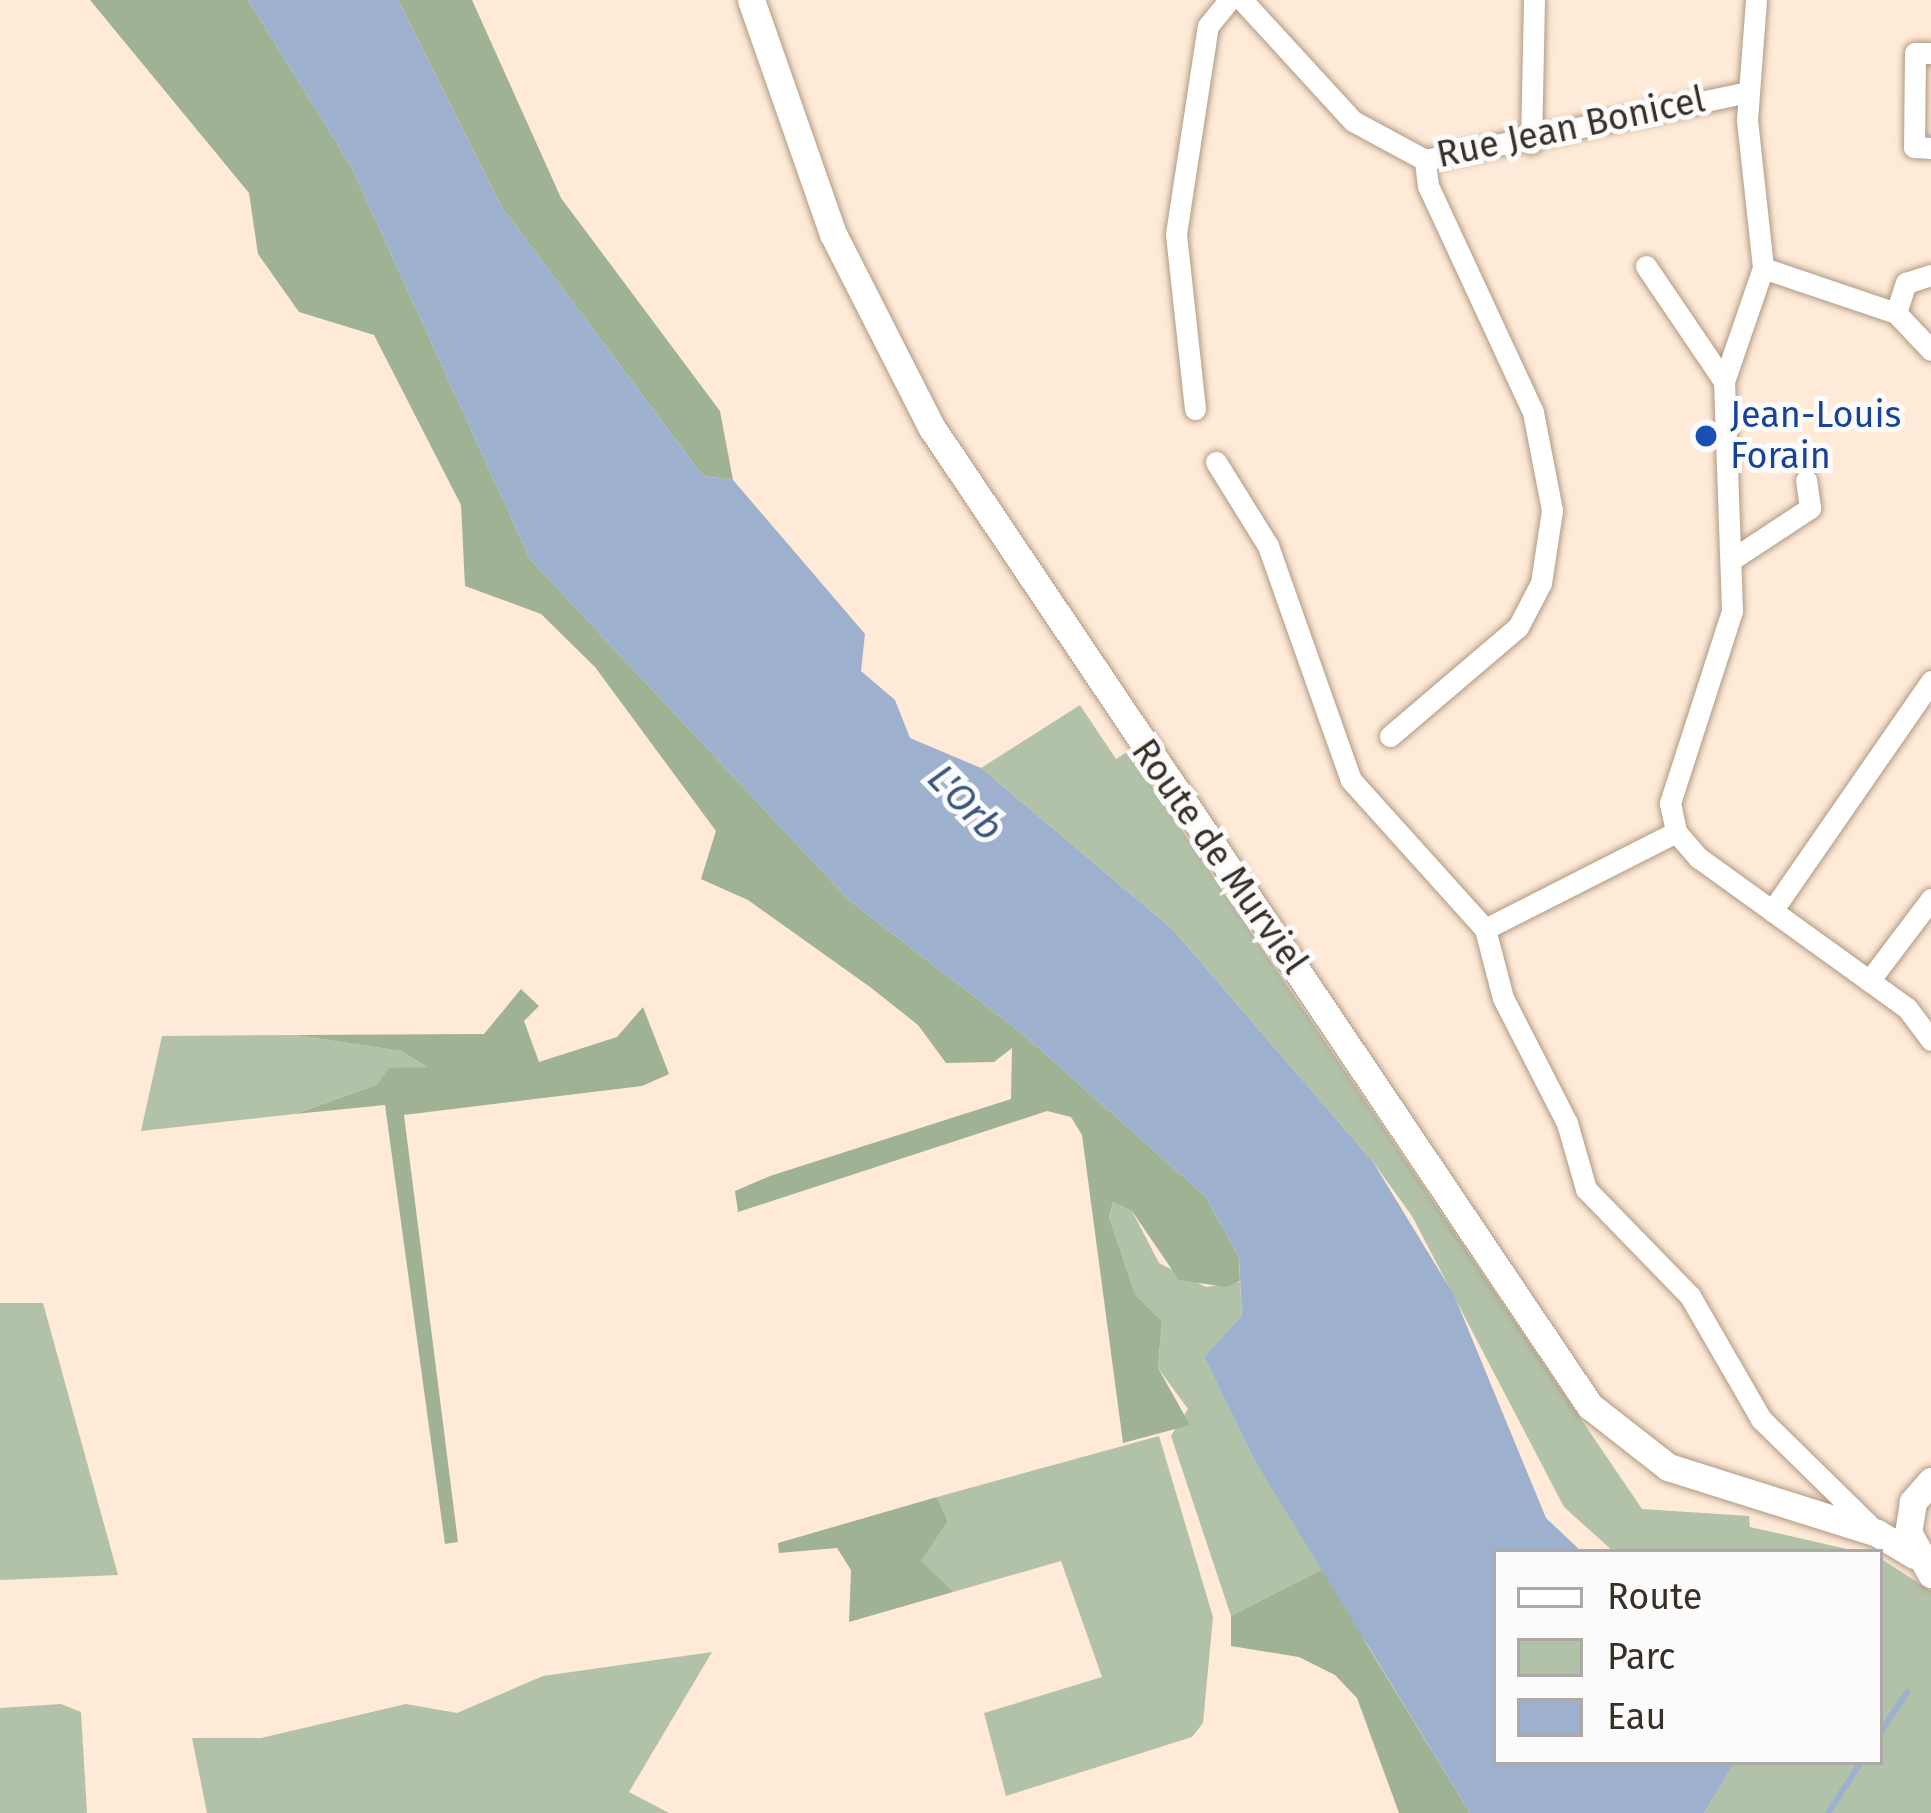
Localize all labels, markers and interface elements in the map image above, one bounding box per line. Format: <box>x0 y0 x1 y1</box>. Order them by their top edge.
street label: Rue Jean Bonicel <box>1433 78 1709 178</box>
place label: Jean-Louis Forain <box>1730 393 1901 478</box>
marker: Jean-Louis Forain <box>1693 423 1719 449</box>
street label: Route de Murviel <box>1122 731 1316 983</box>
water label: L'Orb <box>918 755 1012 851</box>
legend <box>1493 1549 1883 1765</box>
text: Route <box>1607 1575 1702 1619</box>
text: Parc <box>1607 1635 1676 1679</box>
text: Eau <box>1607 1695 1666 1739</box>

